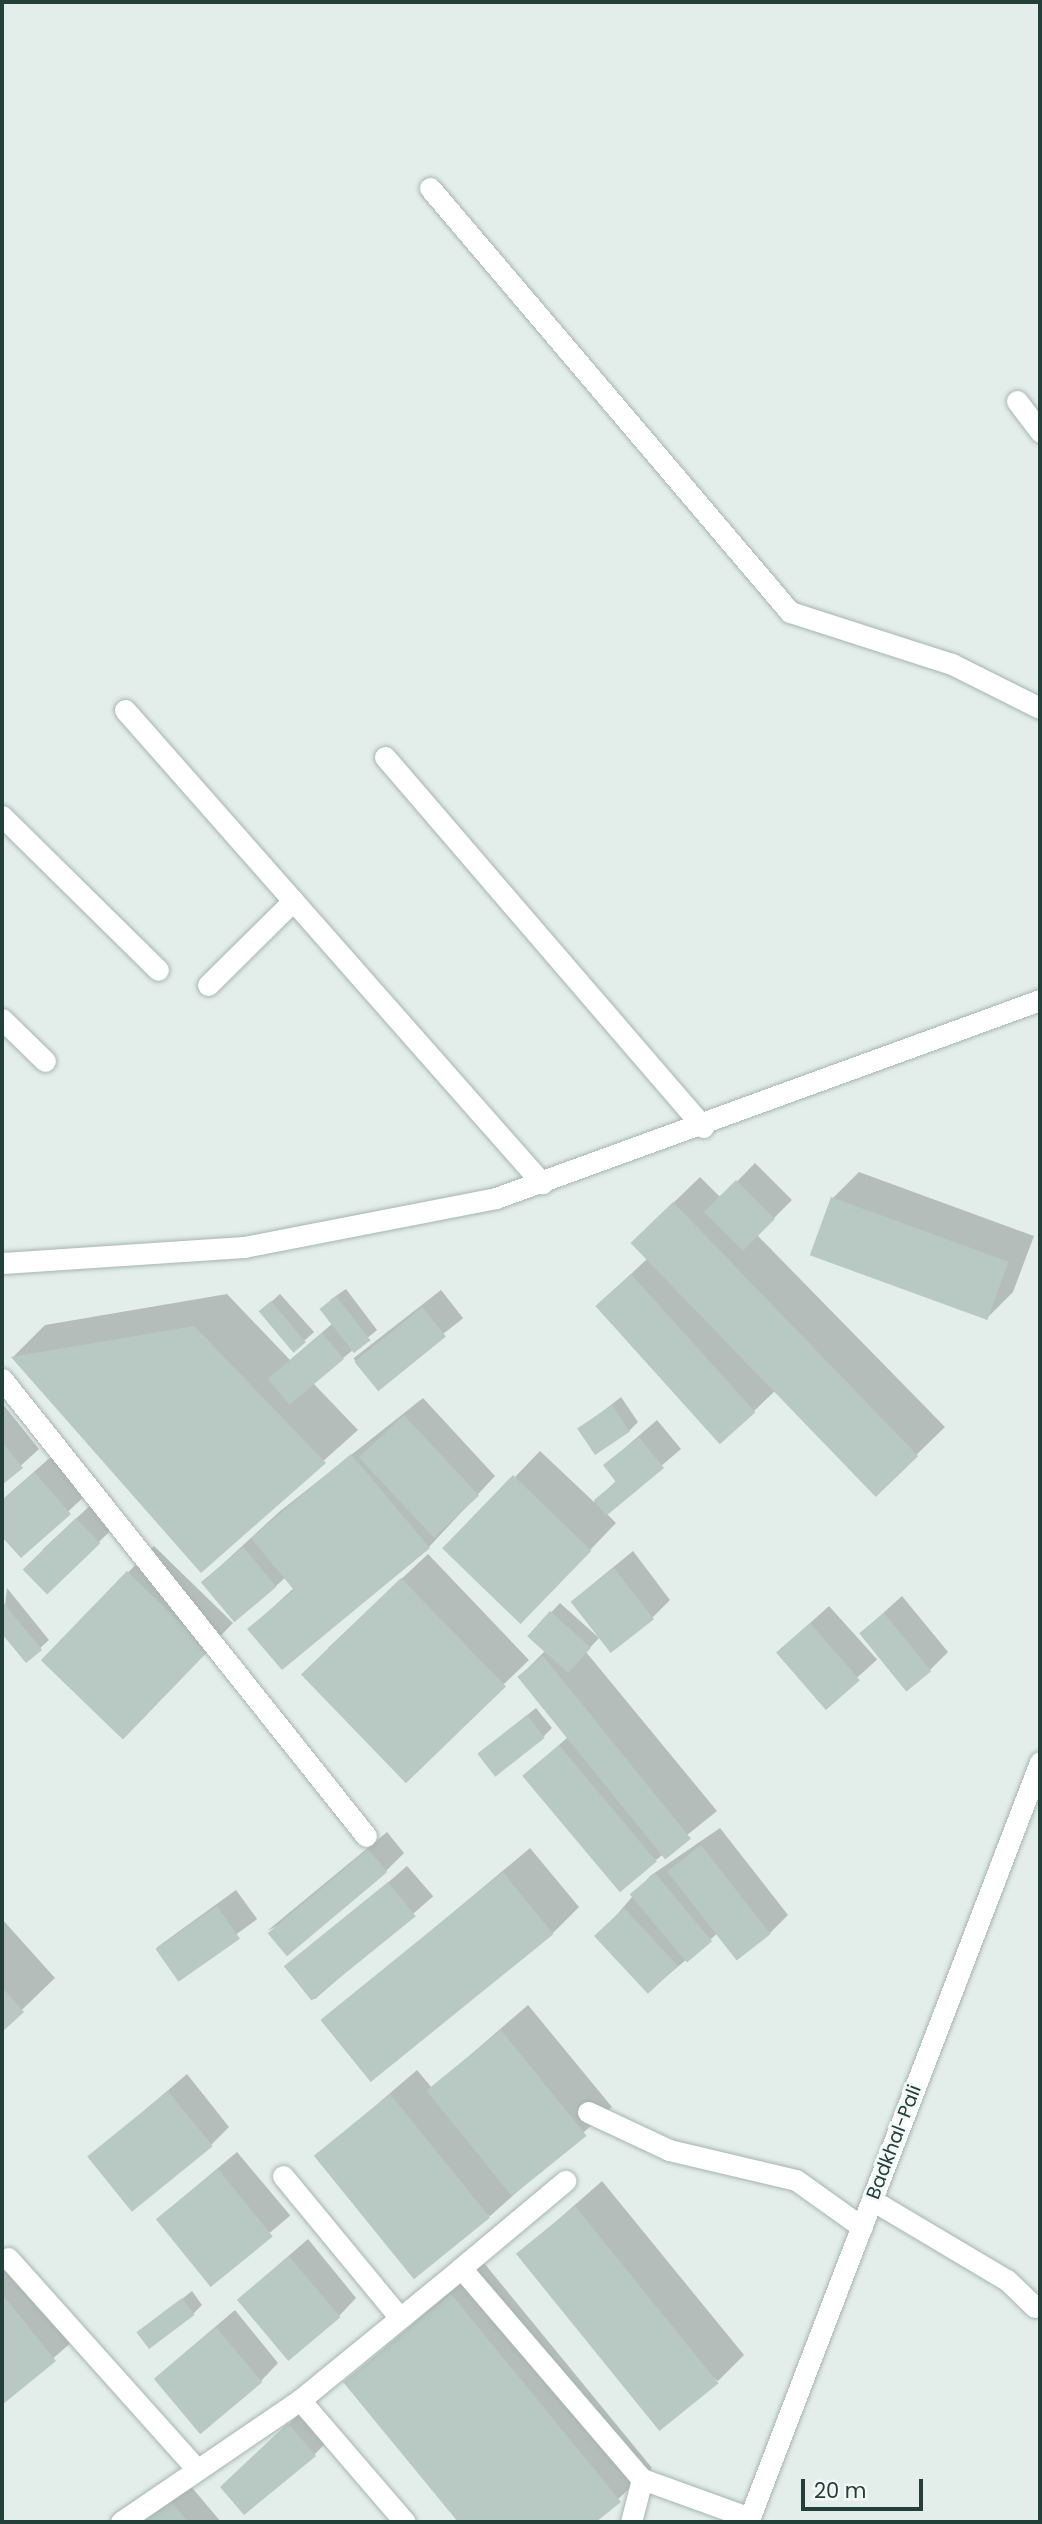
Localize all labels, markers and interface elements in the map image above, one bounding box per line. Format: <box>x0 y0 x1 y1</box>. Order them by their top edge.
street label: Badkhal-Pali <box>862 2082 926 2202</box>
scale bar <box>804 2464 926 2508</box>
text: 20 m <box>814 2476 867 2505</box>

